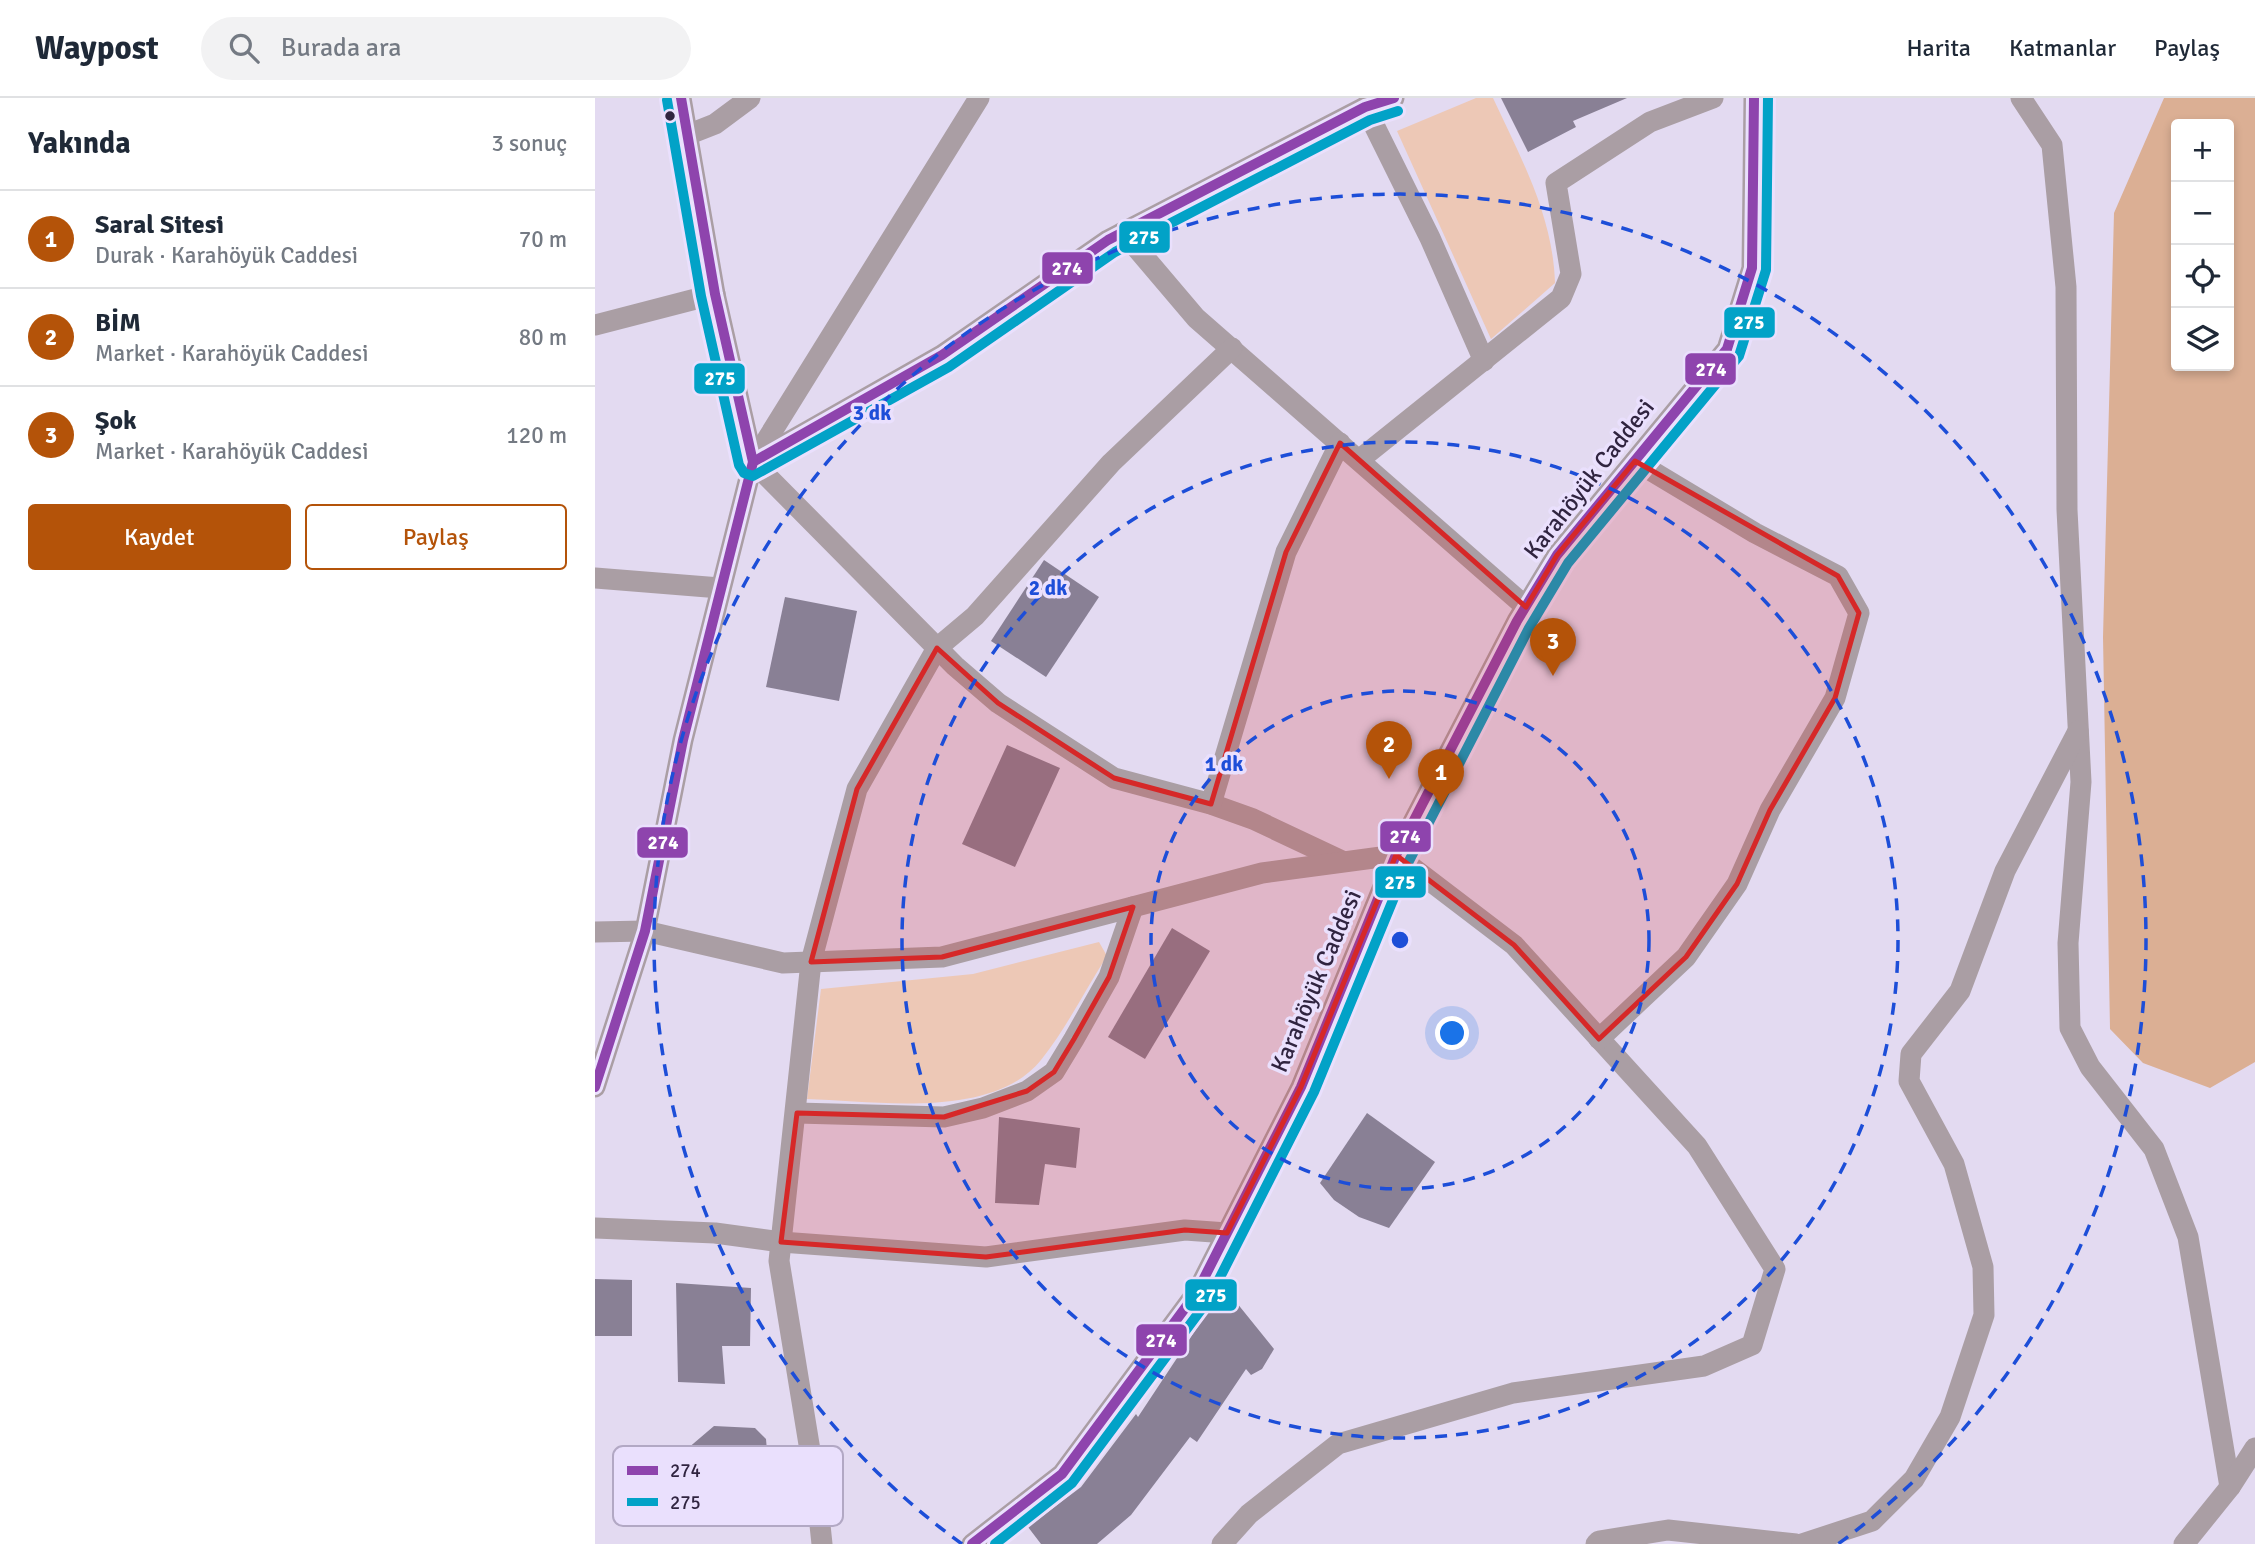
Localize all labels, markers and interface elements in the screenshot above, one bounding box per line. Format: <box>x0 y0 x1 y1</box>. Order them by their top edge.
search box <box>201 17 691 80</box>
text: Waypost <box>35 28 159 69</box>
icon: search <box>225 29 263 67</box>
text: Burada ara <box>281 32 402 64</box>
text: Harita <box>1906 33 1971 63</box>
text: Katmanlar <box>2009 33 2116 63</box>
text: Paylaş <box>2154 33 2220 63</box>
unlabelled marker <box>663 109 677 123</box>
map controls <box>2171 119 2234 371</box>
button: + <box>2171 119 2234 182</box>
text: Yakında <box>28 125 131 162</box>
text: 3 sonuç <box>492 129 567 158</box>
button: − <box>2171 182 2234 245</box>
text: Saral Sitesi <box>95 209 224 241</box>
line badge: 275 <box>1118 220 1171 254</box>
text: 1 <box>45 225 57 254</box>
text: 70 m <box>519 225 567 254</box>
text: 275 <box>1129 226 1159 250</box>
text: Durak · Karahöyük Caddesi <box>95 241 358 270</box>
button: locate <box>2171 245 2234 308</box>
line badge: 274 <box>1041 251 1094 285</box>
text: 274 <box>1052 257 1082 281</box>
line badge: 275 <box>1723 306 1776 339</box>
text: BİM <box>95 307 141 339</box>
button: layers <box>2171 308 2234 371</box>
text: 275 <box>1734 311 1764 335</box>
text: 2 <box>45 323 57 352</box>
text: 80 m <box>519 323 567 352</box>
text: Market · Karahöyük Caddesi <box>95 339 368 368</box>
line badge: 274 <box>1684 352 1737 386</box>
text: 274 <box>1696 358 1726 382</box>
line badge: 275 <box>693 362 746 395</box>
text: 275 <box>705 367 735 391</box>
street label: Karahöyük Caddesi <box>1517 393 1661 565</box>
text: 3 dk <box>853 400 891 426</box>
text: Şok <box>95 405 137 437</box>
text: 3 <box>45 421 57 450</box>
text: 120 m <box>506 421 567 450</box>
text: Market · Karahöyük Caddesi <box>95 437 368 466</box>
button: Kaydet <box>28 504 291 570</box>
button: Paylaş <box>305 504 567 570</box>
text: 2 dk <box>1029 575 1067 601</box>
pin: 3 <box>1530 618 1576 676</box>
pin: 2 <box>1366 721 1412 779</box>
pin: 1 <box>1418 749 1464 807</box>
text: 1 dk <box>1205 751 1243 777</box>
line badge: 274 <box>1379 820 1432 853</box>
text: 274 <box>1390 825 1420 849</box>
line badge: 274 <box>636 826 689 859</box>
text: 274 <box>648 831 678 855</box>
line badge: 275 <box>1374 865 1427 899</box>
text: 275 <box>1385 871 1415 895</box>
street label: Karahöyük Caddesi <box>1264 885 1368 1077</box>
centre of rings <box>1388 928 1412 952</box>
your location <box>1435 1016 1469 1050</box>
line badge: 275 <box>1184 1278 1238 1312</box>
text: 275 <box>1196 1284 1226 1308</box>
line badge: 274 <box>1135 1323 1188 1357</box>
text: 274 <box>1146 1329 1176 1353</box>
legend <box>613 1446 843 1526</box>
text: 274 <box>670 1459 701 1483</box>
text: 275 <box>670 1491 701 1515</box>

